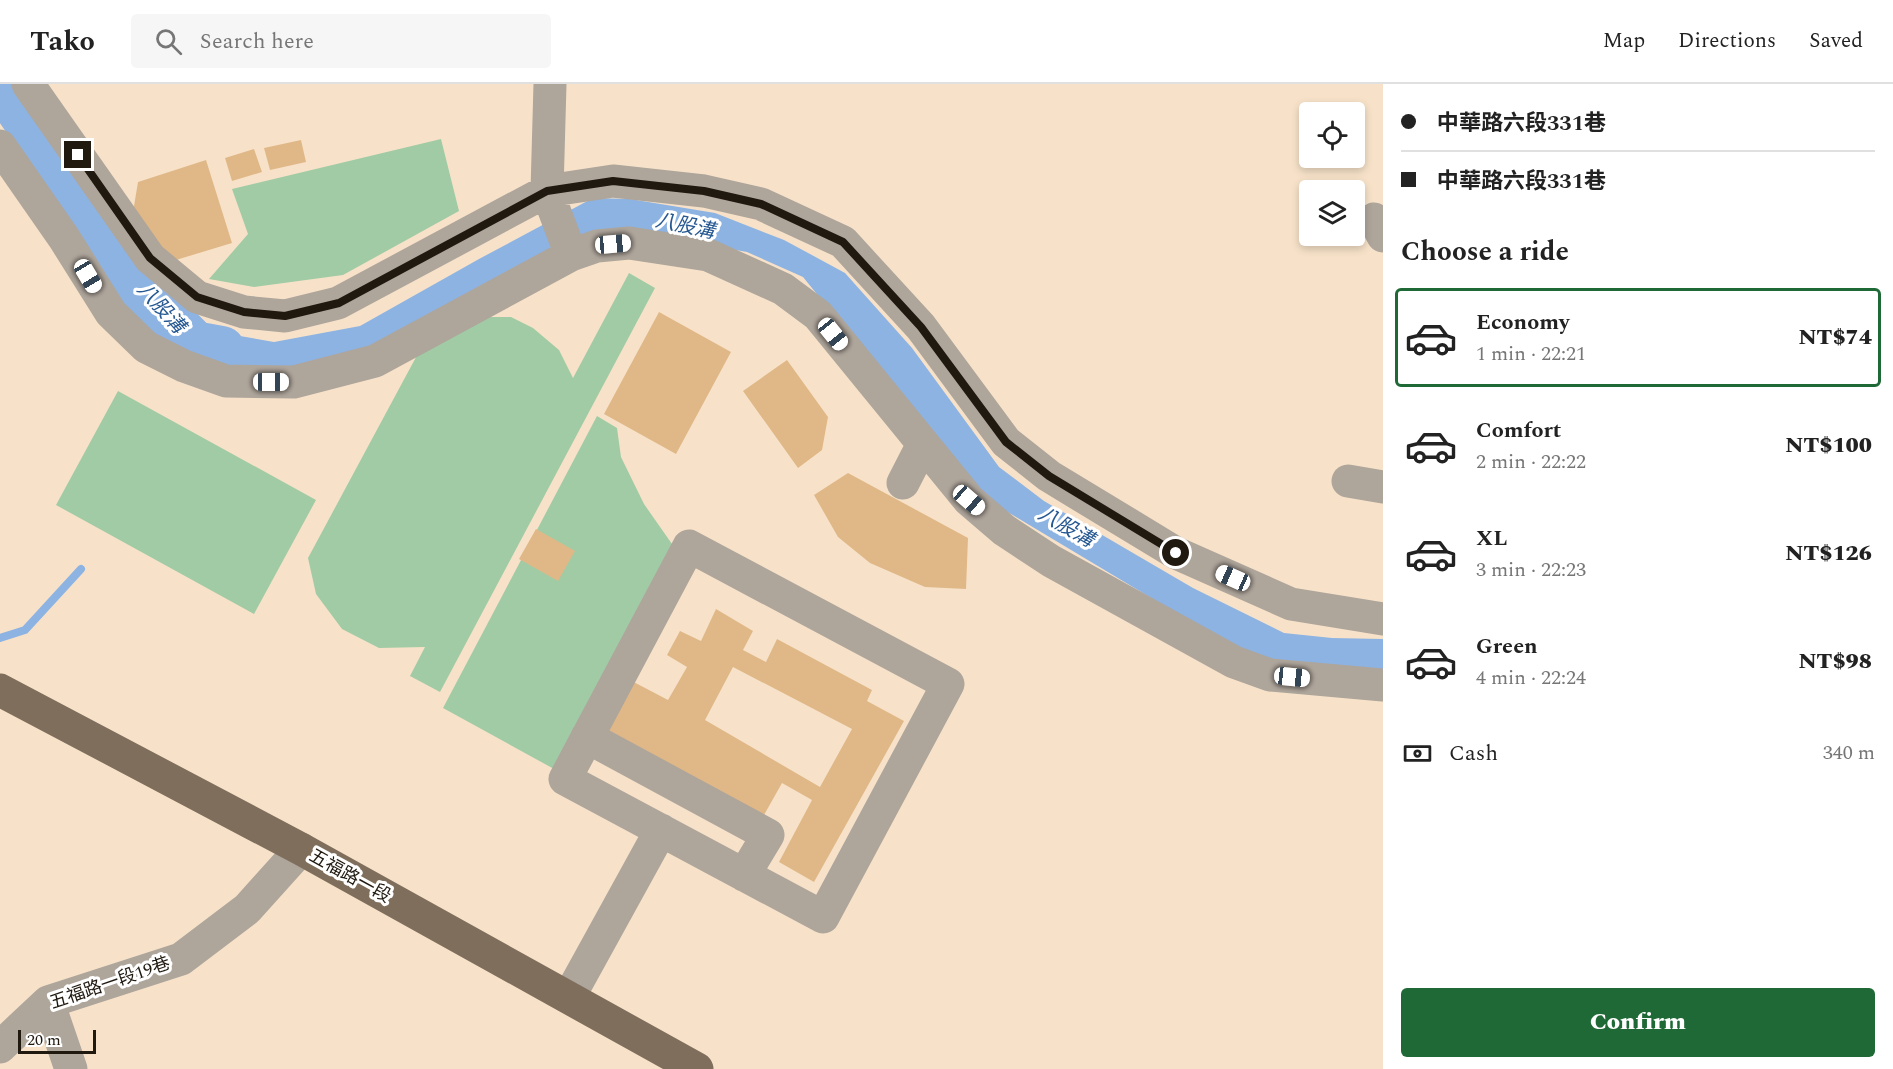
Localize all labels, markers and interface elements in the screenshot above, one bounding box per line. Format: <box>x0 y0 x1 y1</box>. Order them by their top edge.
search box <box>131 14 551 68</box>
text: Tako <box>30 20 95 63</box>
icon: search <box>152 25 185 58</box>
text: Search here <box>200 25 314 58</box>
text: Map <box>1603 25 1645 57</box>
text: Directions <box>1678 25 1776 57</box>
text: Saved <box>1809 25 1863 57</box>
map controls <box>1299 102 1365 246</box>
button: locate <box>1299 102 1365 168</box>
text: 中華路六段331巷 <box>1437 107 1606 140</box>
route end <box>64 141 91 168</box>
text: 中華路六段331巷 <box>1437 165 1606 198</box>
button: layers <box>1299 180 1365 246</box>
water label: 八股溝 <box>653 205 720 248</box>
text: Choose a ride <box>1401 231 1569 273</box>
car <box>594 233 632 255</box>
car <box>71 256 105 296</box>
water label: 八股溝 <box>130 276 194 343</box>
text: Economy <box>1476 306 1569 339</box>
icon: car <box>1404 311 1458 365</box>
car <box>815 314 851 354</box>
text: NT$74 <box>1798 321 1872 354</box>
text: 1 min · 22:21 <box>1476 339 1586 369</box>
car <box>253 373 289 391</box>
text: Comfort <box>1476 414 1561 447</box>
icon: car <box>1404 419 1458 473</box>
text: NT$100 <box>1785 429 1872 462</box>
text: 2 min · 22:22 <box>1476 447 1586 477</box>
car <box>950 481 988 519</box>
water label: 八股溝 <box>1033 499 1102 556</box>
text: XL <box>1476 522 1507 555</box>
icon: car <box>1404 527 1458 581</box>
text: NT$126 <box>1785 537 1872 570</box>
route start <box>1162 539 1189 566</box>
text: 3 min · 22:23 <box>1476 555 1586 585</box>
car <box>1213 562 1253 594</box>
text: Green <box>1476 630 1538 663</box>
icon: car <box>1404 635 1458 689</box>
text: NT$98 <box>1798 645 1872 678</box>
text: 4 min · 22:24 <box>1476 663 1586 693</box>
car <box>1273 666 1311 688</box>
icon: cash <box>1401 737 1434 770</box>
text: Cash <box>1449 737 1498 770</box>
text: 340 m <box>1823 738 1875 768</box>
street label: 五福路一段 <box>304 842 396 910</box>
street label: 五福路一段19巷 <box>46 950 174 1016</box>
button: Confirm <box>1401 988 1875 1057</box>
scale bar <box>18 1027 96 1054</box>
text: 20 m <box>27 1028 61 1052</box>

